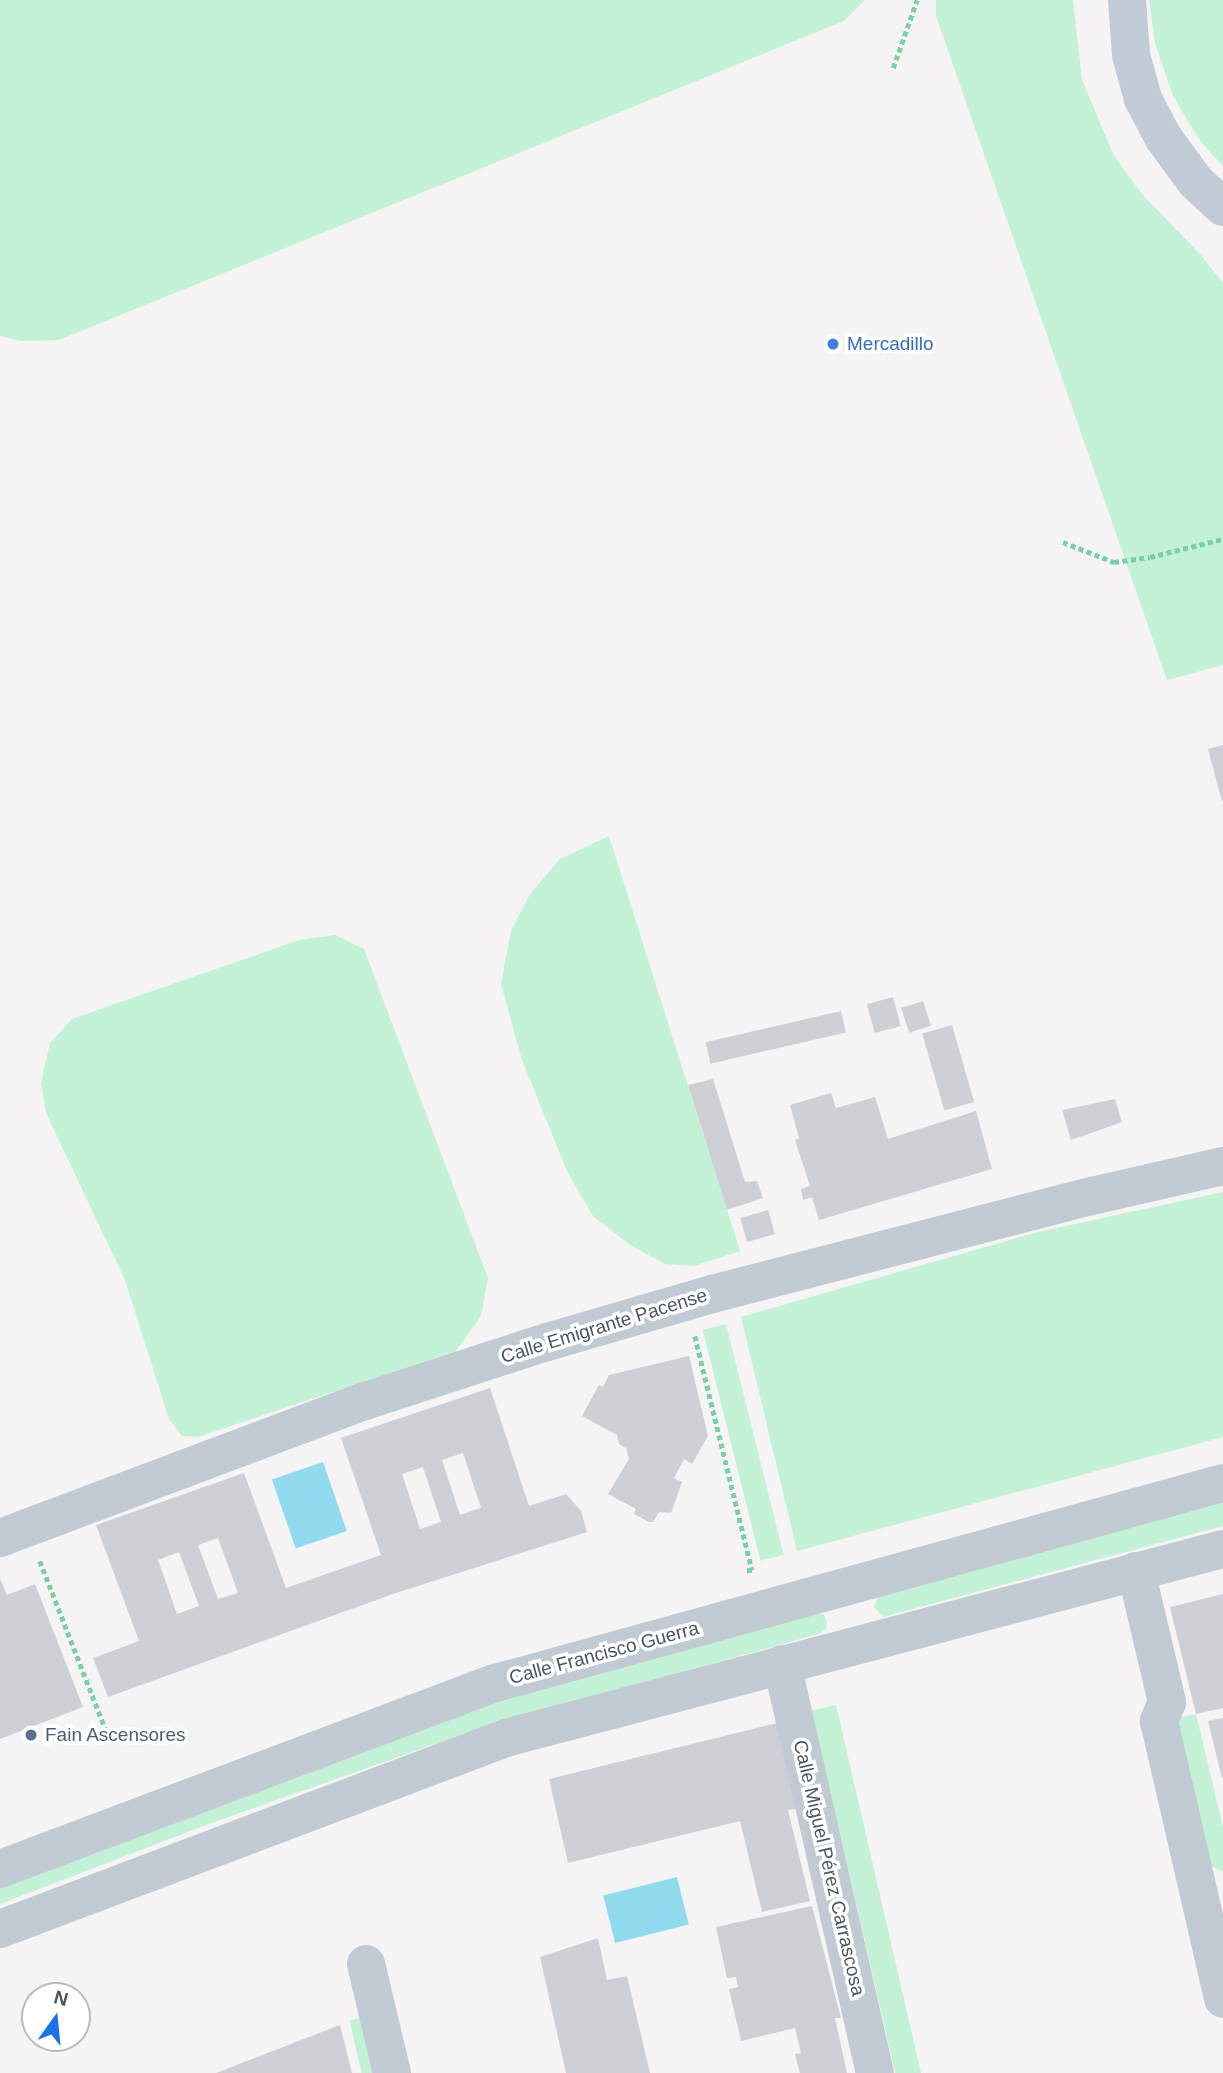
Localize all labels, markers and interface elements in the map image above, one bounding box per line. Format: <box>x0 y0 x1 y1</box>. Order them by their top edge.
place label: Mercadillo <box>847 333 934 355</box>
marker: Mercadillo <box>825 336 841 352</box>
street label: Calle Emigrante Pacense <box>498 1284 710 1368</box>
street label: Calle Francisco Guerra <box>507 1617 701 1689</box>
place label: Fain Ascensores <box>45 1724 187 1746</box>
marker: Fain Ascensores <box>23 1727 39 1743</box>
street label: Calle Miguel Pérez Carrascosa <box>788 1738 870 1998</box>
north arrow <box>21 1982 91 2052</box>
text: N <box>52 1986 70 2010</box>

